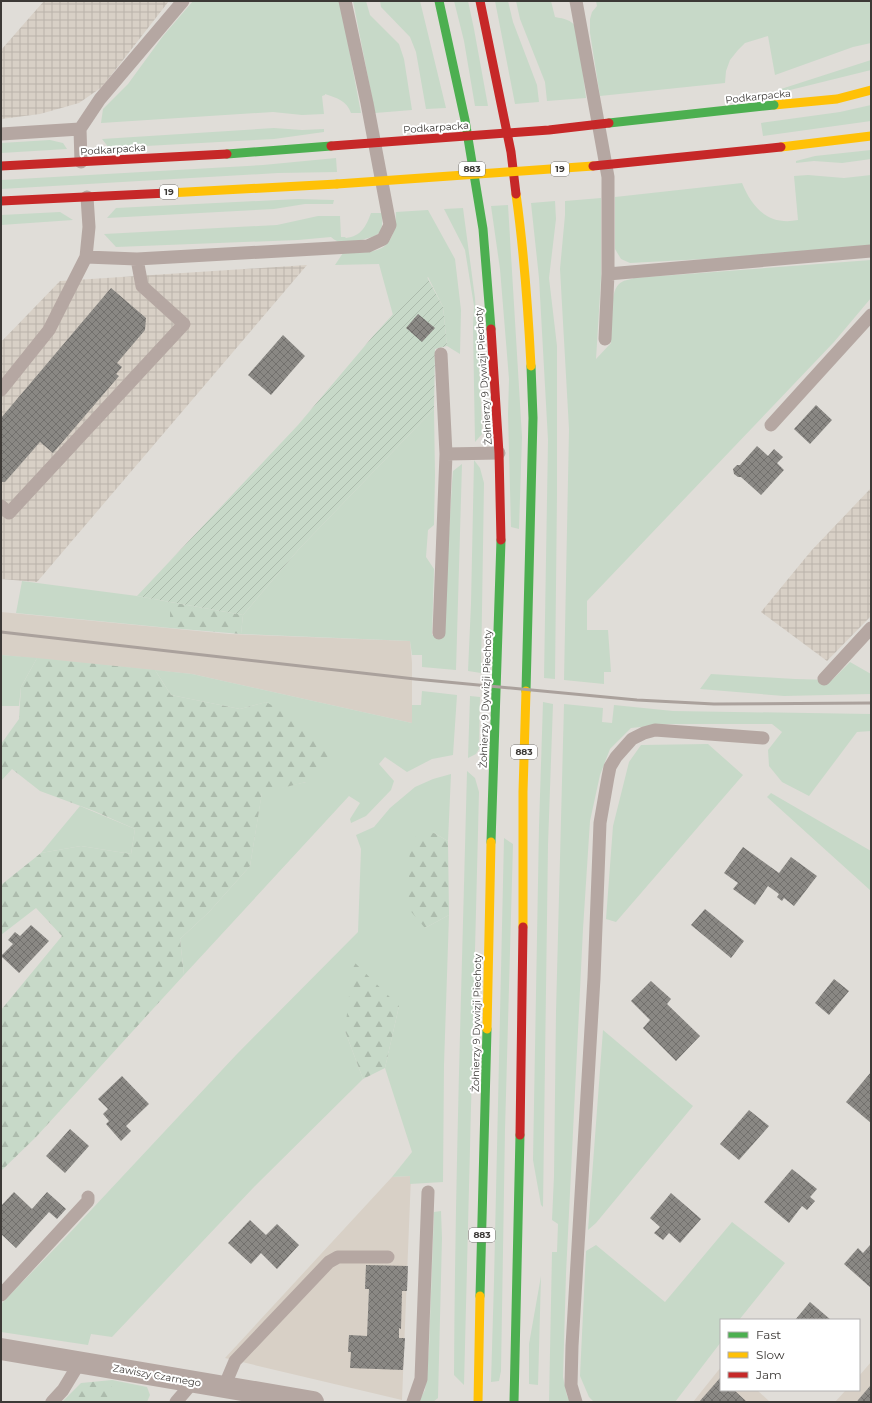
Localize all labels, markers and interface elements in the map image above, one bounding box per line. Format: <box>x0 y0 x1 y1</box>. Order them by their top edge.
street label: Podkarpacka <box>725 87 791 106</box>
street label: Podkarpacka <box>403 119 469 136</box>
street label: Podkarpacka <box>80 141 146 158</box>
road number: 883 <box>459 162 485 176</box>
road number: 19 <box>551 162 569 176</box>
road number: 19 <box>160 185 178 199</box>
street label: Żołnierzy 9 Dywizji Piechoty <box>472 306 495 445</box>
street label: Żołnierzy 9 Dywizji Piechoty <box>477 629 494 768</box>
road number: 883 <box>511 745 537 759</box>
street label: Żołnierzy 9 Dywizji Piechoty <box>469 953 484 1092</box>
road number: 883 <box>469 1228 495 1242</box>
legend <box>720 1319 860 1391</box>
text: Fast <box>756 1327 781 1342</box>
text: Slow <box>756 1347 785 1362</box>
street label: Zawiszy Czarnego <box>112 1361 202 1390</box>
text: Jam <box>755 1367 782 1382</box>

